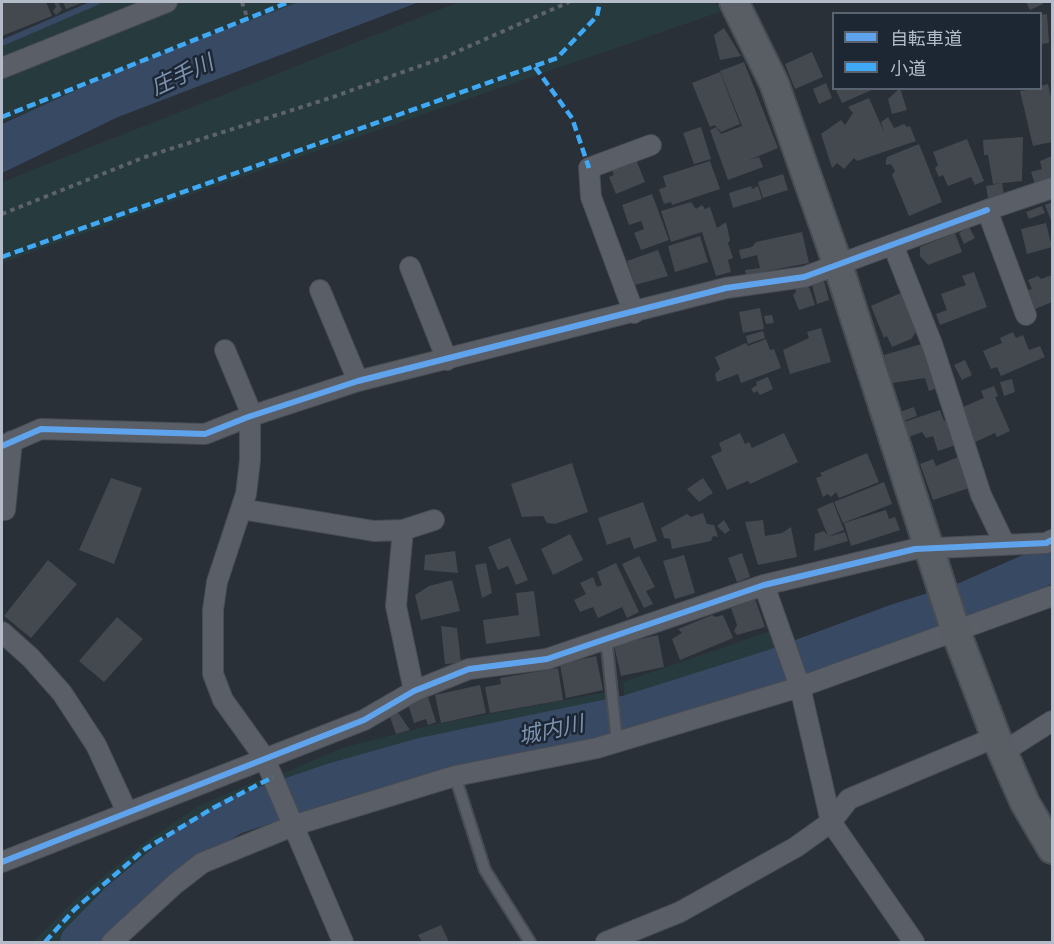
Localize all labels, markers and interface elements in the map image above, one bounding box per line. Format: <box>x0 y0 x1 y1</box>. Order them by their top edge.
legend <box>832 12 1042 90</box>
text: 自転車道 <box>890 27 962 49</box>
water label: 庄手川 <box>147 49 217 101</box>
text: 小道 <box>890 57 926 79</box>
water label: 城内川 <box>516 710 586 750</box>

